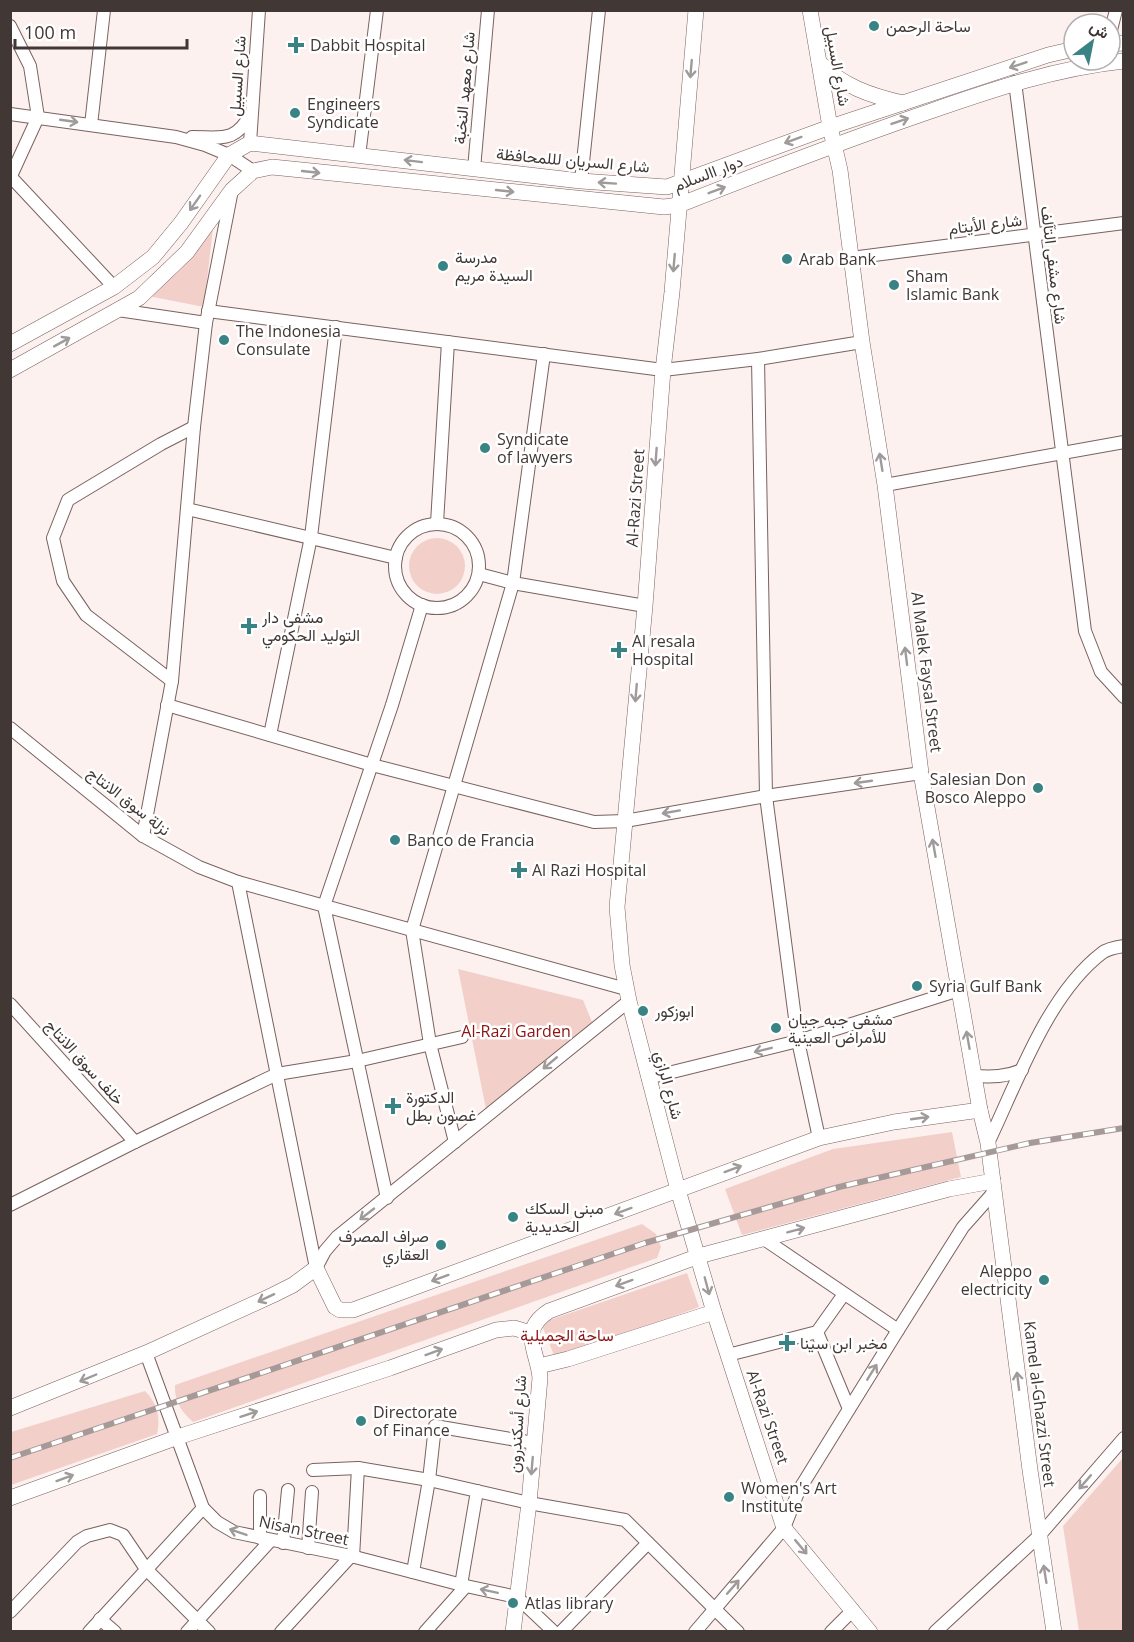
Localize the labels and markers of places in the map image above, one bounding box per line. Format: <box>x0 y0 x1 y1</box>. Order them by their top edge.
place label: ساحة الرحمن <box>886 15 971 37</box>
marker: ساحة الرحمن <box>867 19 881 33</box>
place label: Dabbit Hospital <box>310 34 425 56</box>
marker: Dabbit Hospital <box>287 36 305 54</box>
place label: Engineers Syndicate <box>307 93 380 133</box>
marker: Engineers Syndicate <box>288 106 302 120</box>
place label: مدرسة السيدة مريم <box>455 246 533 286</box>
place label: Arab Bank <box>799 248 877 270</box>
marker: Arab Bank <box>780 252 794 266</box>
marker: مدرسة السيدة مريم <box>436 259 450 273</box>
place label: Sham Islamic Bank <box>906 265 1000 305</box>
marker: Sham Islamic Bank <box>887 278 901 292</box>
place label: The Indonesia Consulate <box>236 320 341 360</box>
marker: The Indonesia Consulate <box>217 333 231 347</box>
place label: Syndicate of lawyers <box>497 428 573 468</box>
marker: Syndicate of lawyers <box>478 441 492 455</box>
place label: مشفى دار التوليد الحكومي <box>261 606 360 649</box>
marker: مشفى دار التوليد الحكومي <box>240 617 258 635</box>
place label: Al resala Hospital <box>632 630 695 670</box>
marker: Al resala Hospital <box>610 641 628 659</box>
place label: Salesian Don Bosco Aleppo <box>925 768 1026 808</box>
marker: Salesian Don Bosco Aleppo <box>1031 781 1045 795</box>
place label: Banco de Francia <box>407 829 535 851</box>
marker: Banco de Francia <box>388 833 402 847</box>
place label: Al Razi Hospital <box>532 859 646 881</box>
marker: Al Razi Hospital <box>510 861 528 879</box>
place label: Syria Gulf Bank <box>929 975 1042 997</box>
marker: Syria Gulf Bank <box>910 979 924 993</box>
place label: ابوزكور <box>654 1000 694 1022</box>
marker: ابوزكور <box>636 1004 650 1018</box>
place label: مشفى جبه جيان للأمراض العينية <box>788 1008 893 1048</box>
marker: مشفى جبه جيان للأمراض العينية <box>769 1021 783 1035</box>
place label: الدكتورة غصون بطل <box>406 1086 476 1126</box>
marker: الدكتورة غصون بطل <box>384 1097 402 1115</box>
place label: مبنى السكك الحديدية <box>525 1197 604 1237</box>
marker: مبنى السكك الحديدية <box>506 1210 520 1224</box>
place label: صراف المصرف العقاري <box>339 1225 429 1268</box>
marker: صراف المصرف العقاري <box>434 1238 448 1252</box>
place label: Aleppo electricity <box>961 1260 1033 1300</box>
marker: Aleppo electricity <box>1037 1273 1051 1287</box>
place label: مخبر ابن سينا <box>800 1332 887 1354</box>
marker: مخبر ابن سينا <box>778 1334 796 1352</box>
place label: Directorate of Finance <box>373 1401 457 1441</box>
marker: Directorate of Finance <box>354 1414 368 1428</box>
place label: Women's Art Institute <box>741 1477 837 1517</box>
marker: Women's Art Institute <box>722 1490 736 1504</box>
place label: Atlas library <box>525 1592 614 1614</box>
marker: Atlas library <box>506 1596 520 1610</box>

